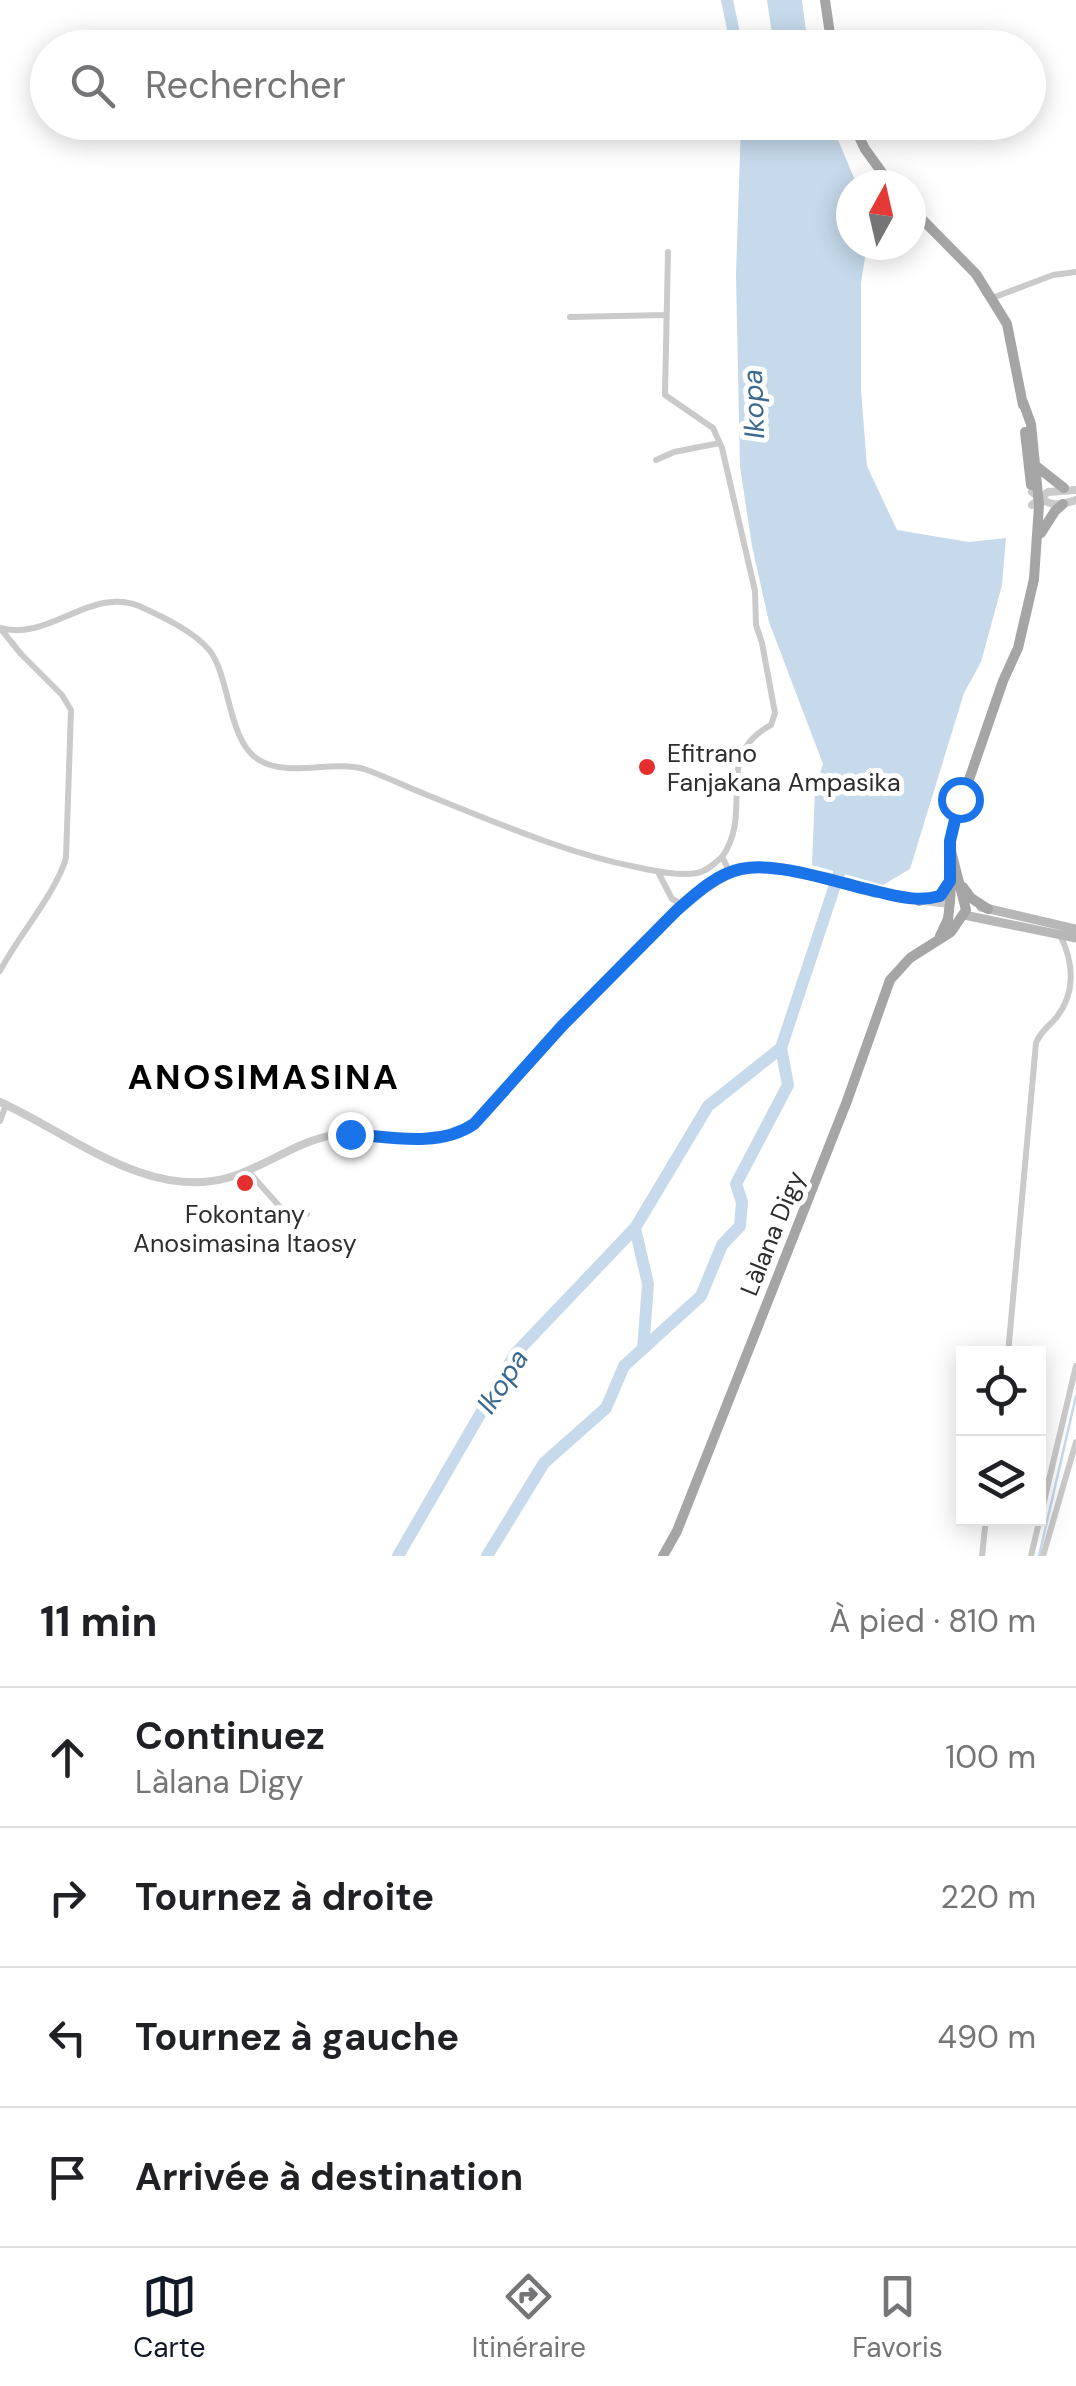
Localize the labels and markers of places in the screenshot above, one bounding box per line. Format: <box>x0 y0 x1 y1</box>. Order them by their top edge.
place label: Efitrano Fanjakana Ampasika <box>667 737 901 799</box>
marker: Efitrano Fanjakana Ampasika <box>636 756 658 778</box>
marker: Fokontany Anosimasina Itaosy <box>234 1172 256 1194</box>
place label: Fokontany Anosimasina Itaosy <box>133 1198 357 1260</box>

